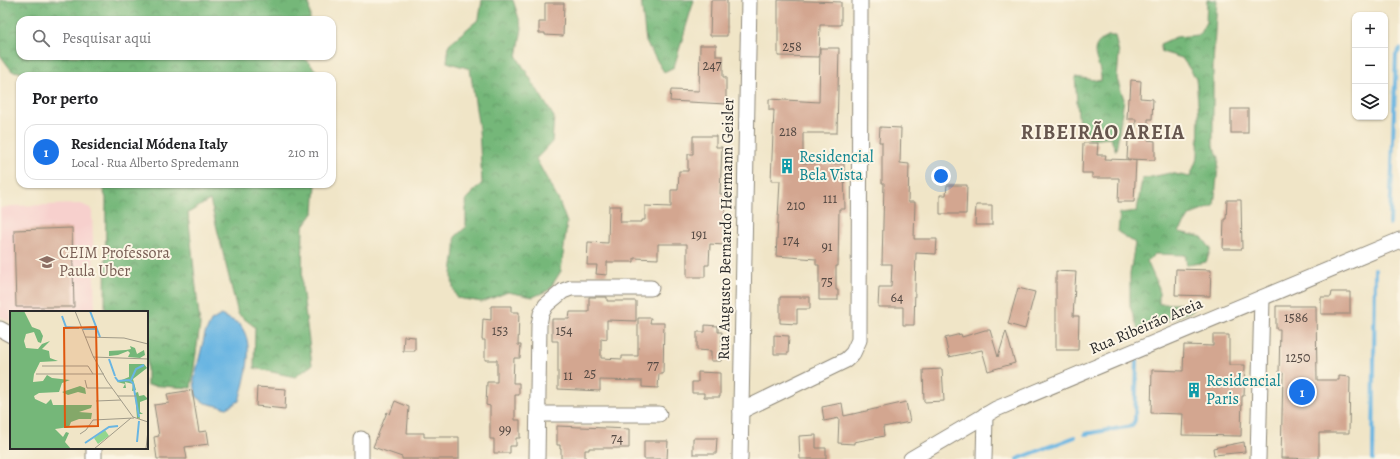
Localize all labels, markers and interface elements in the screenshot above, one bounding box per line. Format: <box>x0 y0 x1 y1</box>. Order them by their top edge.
map controls <box>1352 12 1388 120</box>
button: + <box>1352 12 1388 48</box>
search box <box>16 16 336 60</box>
icon: search <box>30 27 52 49</box>
text: Pesquisar aqui <box>62 28 151 48</box>
house number: 258 <box>782 37 802 56</box>
button: − <box>1352 48 1388 84</box>
house number: 247 <box>703 56 722 75</box>
button: layers <box>1352 84 1388 120</box>
text: Por perto <box>32 87 98 110</box>
street label: Rua Augusto Bernardo Hermann Geisler <box>713 98 739 360</box>
district label: RIBEIRÃO AREIA <box>1021 119 1185 146</box>
house number: 218 <box>779 122 797 141</box>
text: Residencial Módena Italy <box>71 134 227 154</box>
text: 1 <box>44 144 48 161</box>
text: 210 m <box>288 144 319 161</box>
place label: Residencial Bela Vista <box>799 146 874 186</box>
text: Local · Rua Alberto Spredemann <box>71 154 239 171</box>
building icon: Residencial Bela Vista <box>778 157 796 175</box>
your location <box>931 166 951 186</box>
house number: 111 <box>823 189 837 208</box>
house number: 210 <box>787 196 805 215</box>
house number: 191 <box>691 225 707 244</box>
house number: 174 <box>782 231 800 250</box>
house number: 91 <box>821 237 833 256</box>
place label: CEIM Professora Paula Uber <box>59 242 171 282</box>
school or university icon: CEIM Professora Paula Uber <box>38 253 56 271</box>
house number: 75 <box>821 272 833 291</box>
house number: 64 <box>891 288 903 307</box>
street label: Rua Ribeirão Areia <box>1086 292 1207 360</box>
house number: 1586 <box>1284 308 1308 327</box>
inset map <box>10 311 148 449</box>
house number: 153 <box>492 321 508 340</box>
house number: 154 <box>555 321 573 340</box>
house number: 1250 <box>1286 348 1310 367</box>
house number: 77 <box>647 356 659 375</box>
house number: 25 <box>584 364 596 383</box>
house number: 11 <box>563 366 573 385</box>
place label: Residencial Paris <box>1206 370 1281 410</box>
pin: 1 <box>1289 377 1315 407</box>
building icon: Residencial Paris <box>1185 381 1203 399</box>
house number: 99 <box>499 420 511 439</box>
house number: 74 <box>611 429 623 448</box>

